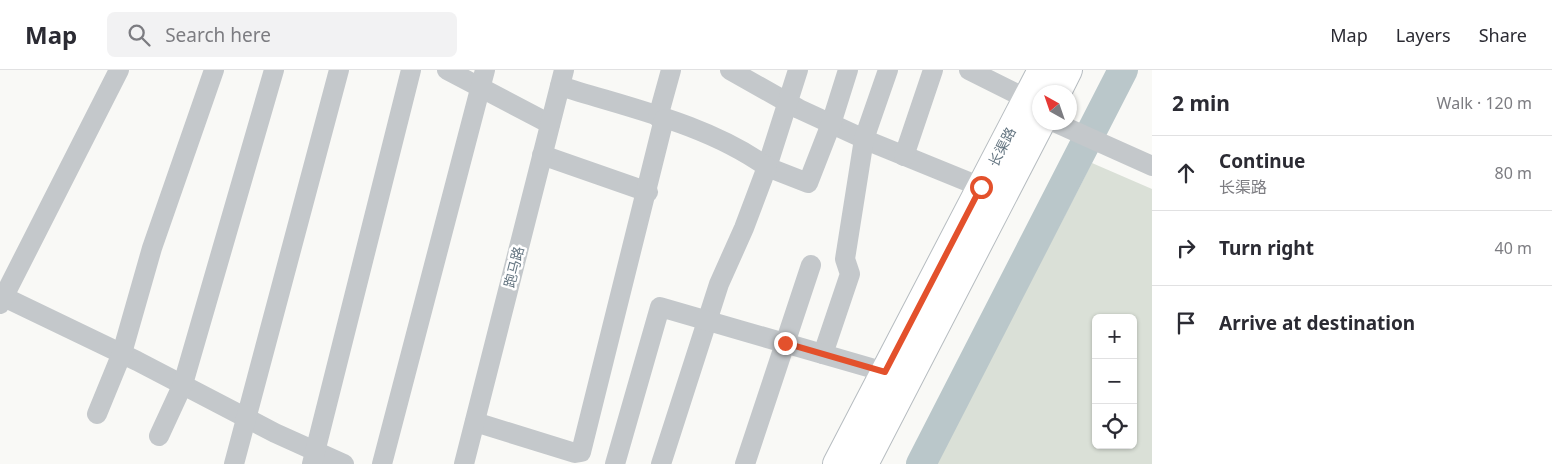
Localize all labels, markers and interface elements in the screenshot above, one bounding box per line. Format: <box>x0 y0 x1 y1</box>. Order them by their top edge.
search box <box>107 12 457 57</box>
text: Map <box>25 18 77 51</box>
icon: search <box>125 21 153 49</box>
text: Search here <box>165 22 271 48</box>
text: Map <box>1330 23 1368 47</box>
text: Layers <box>1396 23 1451 47</box>
text: Share <box>1479 23 1527 47</box>
north arrow <box>1032 85 1077 130</box>
text: 2 min <box>1172 89 1230 117</box>
text: Walk · 120 m <box>1437 92 1532 114</box>
street label: 长渠路 <box>984 124 1020 170</box>
text: Continue <box>1219 148 1305 174</box>
icon: ahead <box>1172 159 1200 187</box>
text: 80 m <box>1495 162 1532 184</box>
route start <box>970 176 993 199</box>
text: 长渠路 <box>1219 176 1267 198</box>
icon: right <box>1172 234 1200 262</box>
text: Turn right <box>1219 235 1314 261</box>
text: 40 m <box>1495 237 1532 259</box>
street label: 跑马路 <box>499 244 528 290</box>
icon: arrive <box>1172 309 1200 337</box>
text: Arrive at destination <box>1219 310 1415 336</box>
map controls <box>1092 314 1137 449</box>
button: + <box>1092 314 1137 359</box>
route end <box>774 332 797 355</box>
button: − <box>1092 359 1137 404</box>
button: locate <box>1092 404 1137 449</box>

